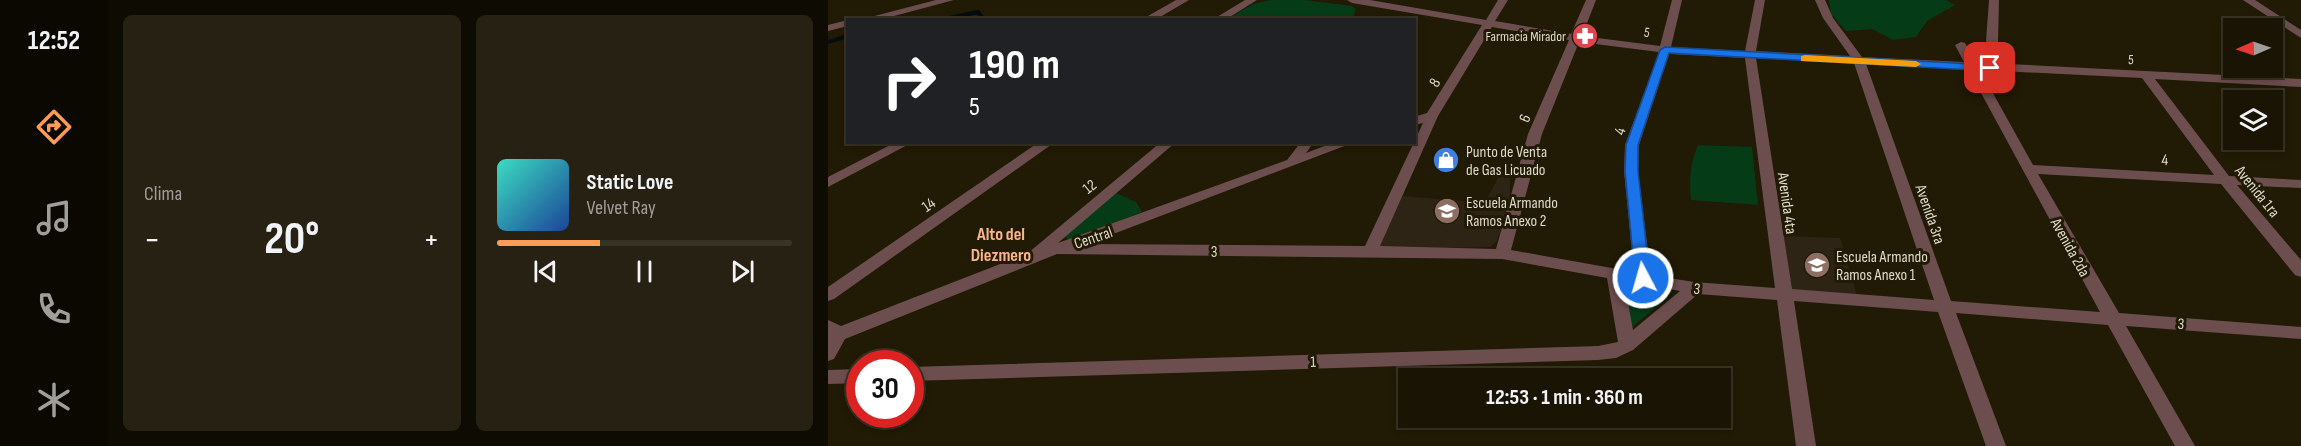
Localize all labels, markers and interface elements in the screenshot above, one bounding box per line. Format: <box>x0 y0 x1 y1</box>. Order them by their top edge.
north arrow <box>2223 18 2283 78</box>
map controls <box>2223 18 2283 150</box>
pharmacy icon: Farmacia Mirador <box>1570 21 1600 51</box>
street label: 5 <box>1643 24 1651 41</box>
text: 12:52 <box>28 25 80 57</box>
place label: Farmacia Mirador <box>1486 28 1566 45</box>
text: 190 m <box>969 40 1060 91</box>
icon: right <box>870 42 948 120</box>
pin <box>1964 42 2015 93</box>
icon: arrive <box>1973 51 2006 84</box>
street label: 5 <box>2128 51 2134 68</box>
street label: 8 <box>1425 75 1445 91</box>
button: layers <box>2223 90 2283 150</box>
text: 5 <box>969 91 980 123</box>
icon: directions <box>33 106 75 148</box>
street label: 6 <box>1515 112 1535 126</box>
street label: 4 <box>1610 125 1631 138</box>
place label: Punto de Venta de Gas Licuado <box>1466 143 1547 180</box>
shop icon: Punto de Venta de Gas Licuado <box>1431 145 1461 175</box>
street label: 4 <box>2161 151 2169 170</box>
street label: Avenida 1ra <box>2230 162 2283 222</box>
text: Static Love <box>587 169 673 196</box>
street label: Avenida 4ta <box>1773 170 1800 235</box>
street label: 12 <box>1079 176 1101 198</box>
street label: Avenida 3ra <box>1910 181 1949 247</box>
text: Clima <box>144 182 182 206</box>
street label: 14 <box>918 194 940 217</box>
place label: Escuela Armando Ramos Anexo 2 <box>1466 194 1558 231</box>
text: Velvet Ray <box>587 196 656 220</box>
school or university icon: Escuela Armando Ramos Anexo 2 <box>1432 196 1462 226</box>
icon: music <box>33 197 75 239</box>
text: 20° <box>264 212 319 267</box>
street label: Avenida 2da <box>2045 214 2093 280</box>
text: − <box>144 220 160 260</box>
text: + <box>423 220 440 260</box>
street label: Central <box>1072 223 1115 254</box>
district label: Alto del Diezmero <box>971 224 1031 266</box>
street label: 3 <box>1211 243 1217 262</box>
position arrow <box>1611 246 1675 310</box>
place label: Escuela Armando Ramos Anexo 1 <box>1836 248 1928 285</box>
school or university icon: Escuela Armando Ramos Anexo 1 <box>1802 250 1832 280</box>
icon: previous <box>529 255 562 288</box>
icon: pause <box>628 255 661 288</box>
icon: next <box>726 255 759 288</box>
street label: 3 <box>1692 280 1701 299</box>
icon: phone <box>33 288 75 330</box>
street label: 3 <box>2177 315 2185 334</box>
speed limit sign: 30 <box>846 350 924 428</box>
street label: 1 <box>1310 353 1317 372</box>
icon: climate <box>33 379 75 421</box>
text: 12:53 · 1 min · 360 m <box>1486 384 1643 411</box>

